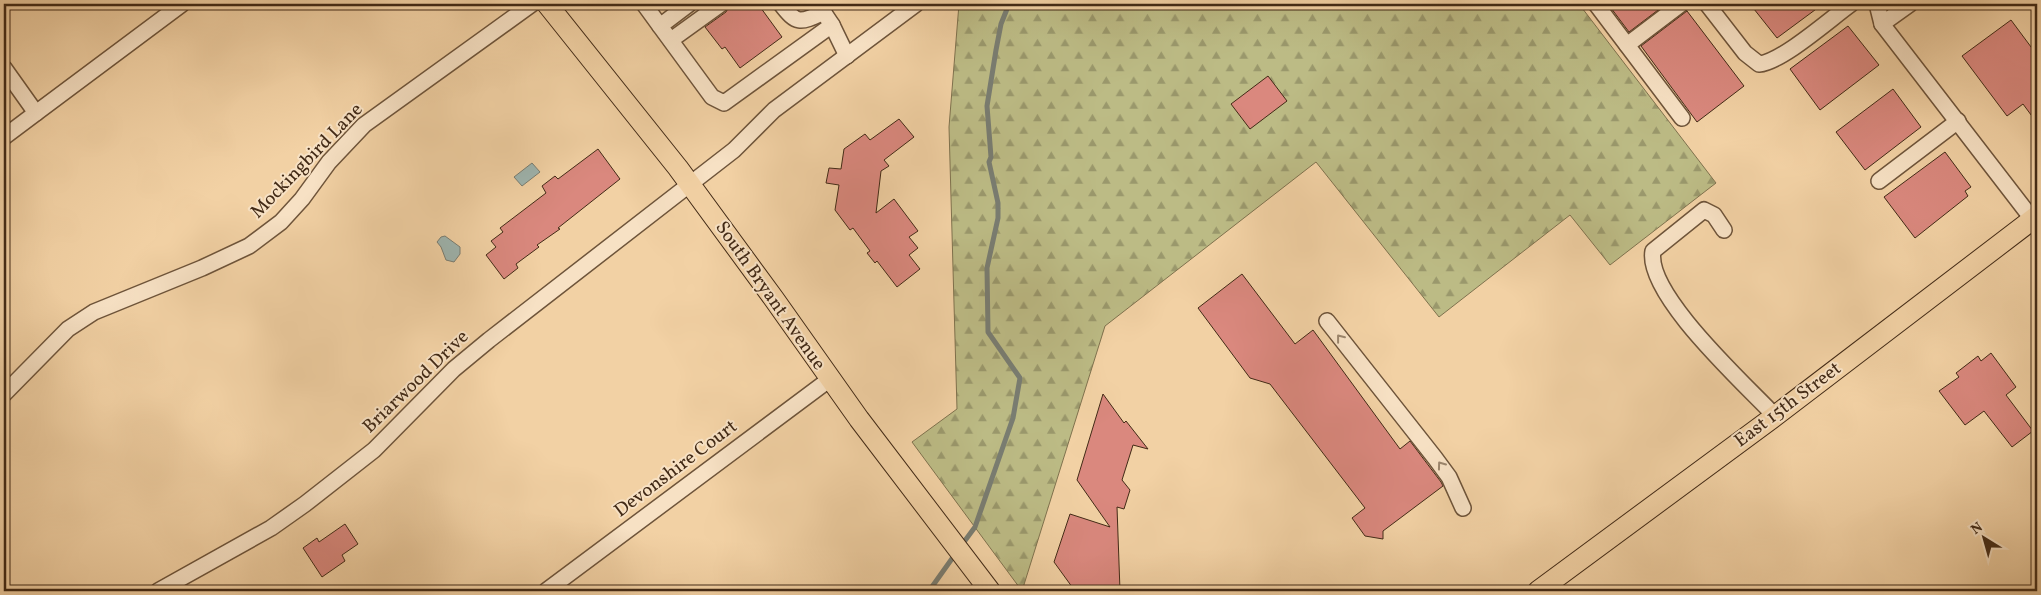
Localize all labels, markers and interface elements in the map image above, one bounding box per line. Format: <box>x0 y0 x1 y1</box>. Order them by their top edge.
street label: Mockingbird Lane <box>245 97 369 225</box>
street label: South Bryant Avenue <box>709 216 831 376</box>
street label: Briarwood Drive <box>357 325 475 439</box>
one-way arrow <box>1338 335 1346 344</box>
street label: East 15th Street <box>1729 356 1847 454</box>
street label: Devonshire Court <box>609 414 743 524</box>
one-way arrow <box>1438 462 1447 471</box>
north arrow <box>1958 512 2008 562</box>
text: N <box>1967 518 1987 539</box>

